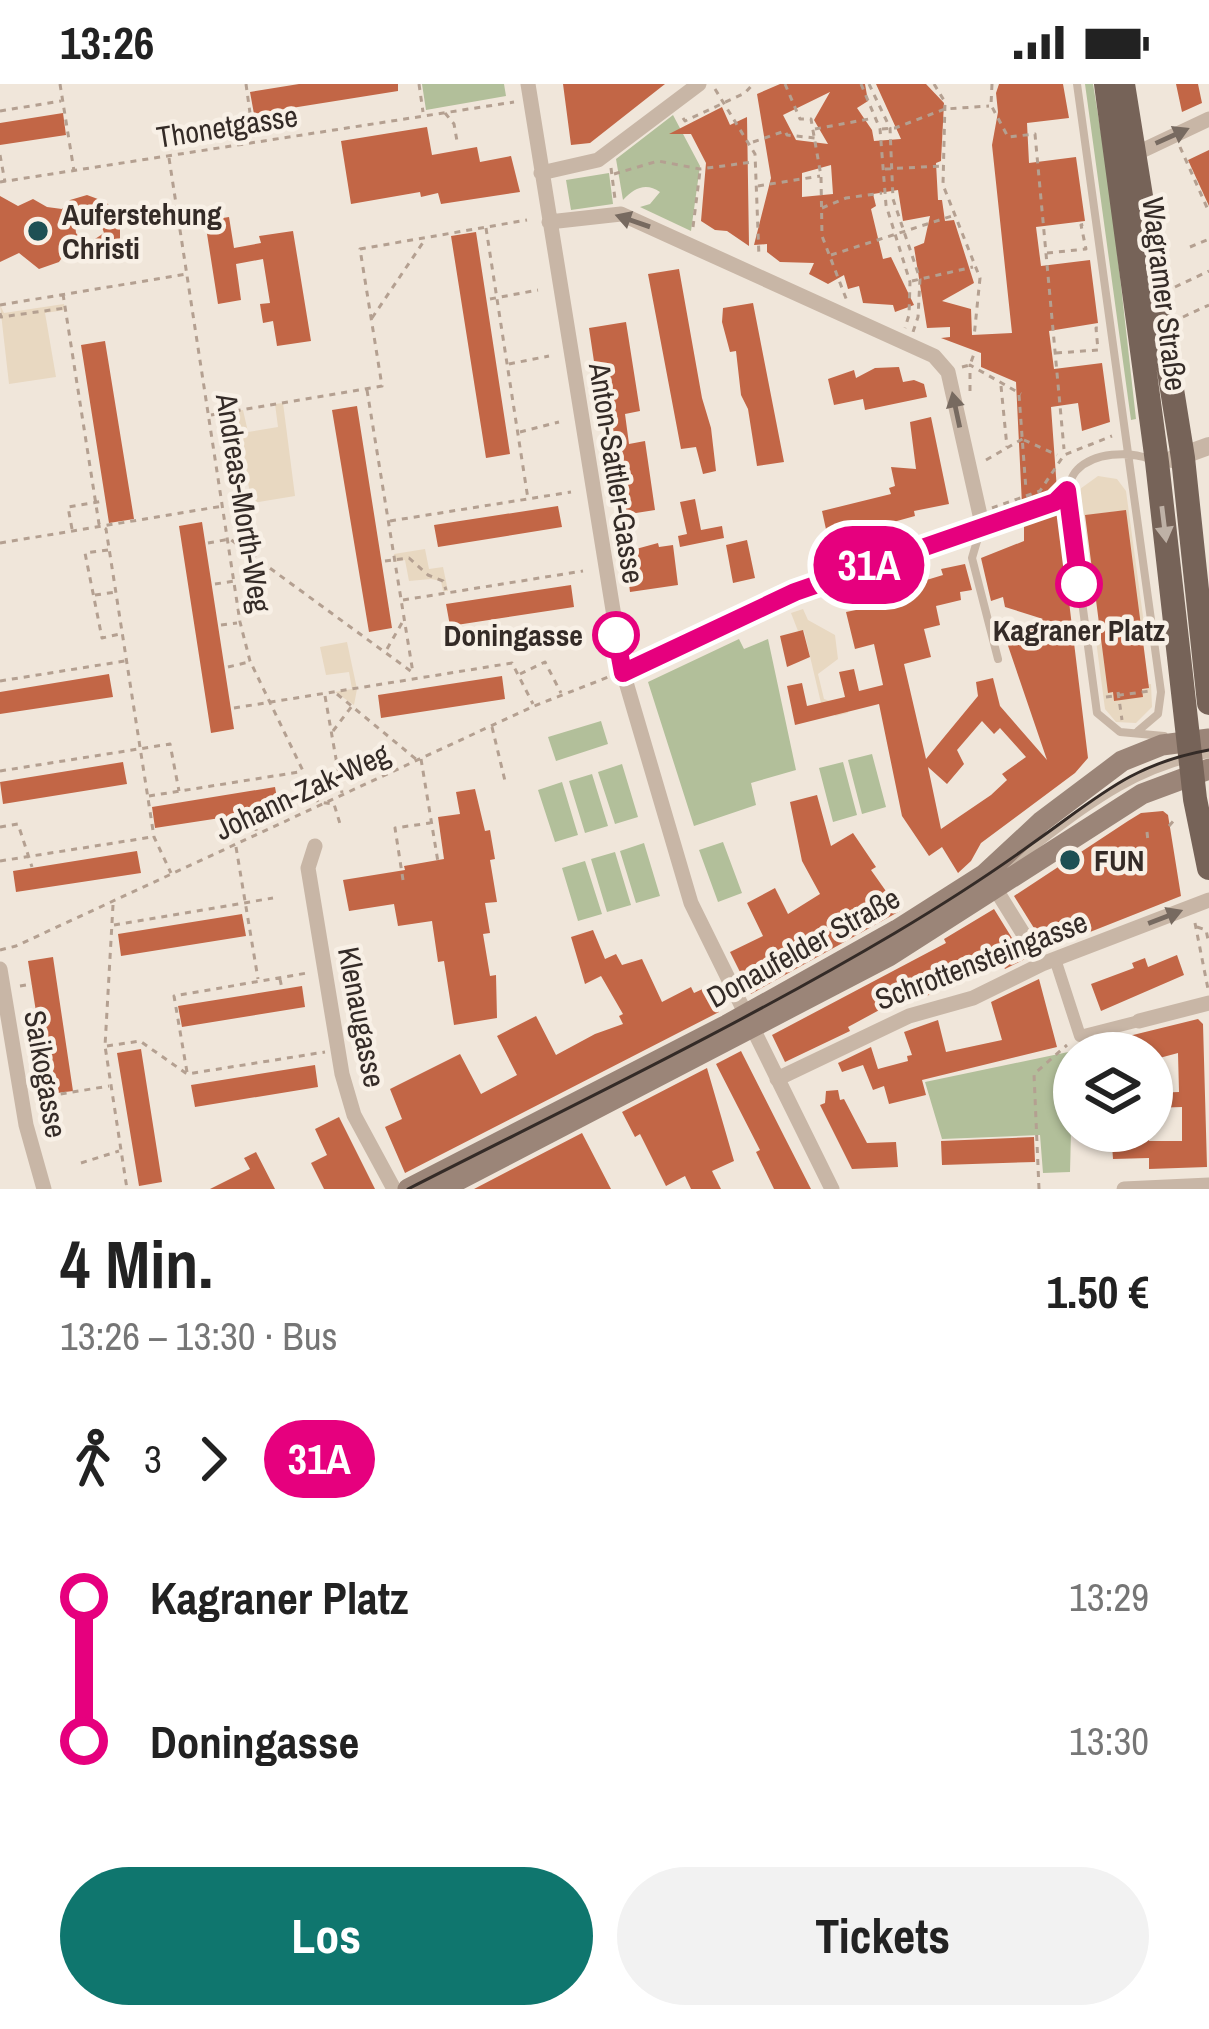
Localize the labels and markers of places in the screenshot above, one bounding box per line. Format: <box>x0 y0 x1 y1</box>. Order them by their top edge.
place label: Auferstehung Christi <box>62 194 222 268</box>
marker: Auferstehung Christi <box>25 218 51 244</box>
marker: Kagraner Platz <box>1057 562 1101 606</box>
place label: Kagraner Platz <box>993 610 1165 650</box>
marker: Doningasse <box>594 613 638 657</box>
place label: Doningasse <box>444 615 583 655</box>
place label: FUN <box>1094 840 1145 880</box>
marker: FUN <box>1057 847 1083 873</box>

